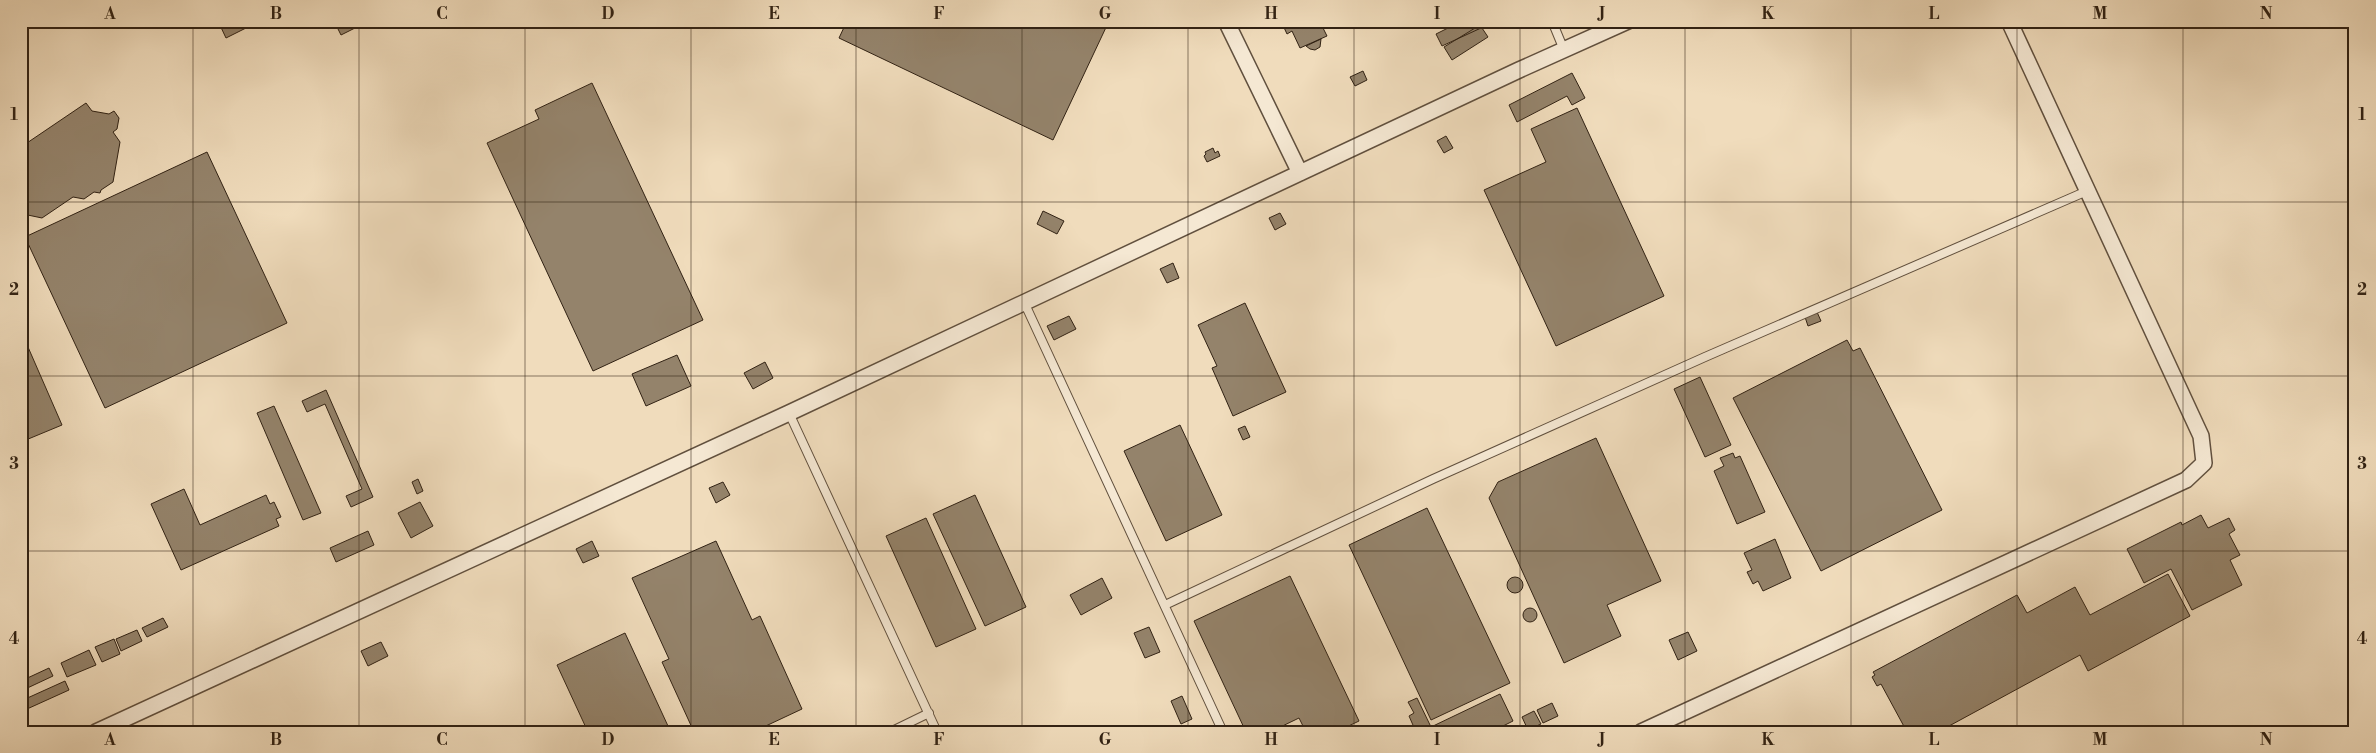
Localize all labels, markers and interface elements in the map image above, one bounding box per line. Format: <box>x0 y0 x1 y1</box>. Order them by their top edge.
text: A <box>103 4 116 24</box>
text: B <box>270 4 282 24</box>
text: C <box>436 4 448 24</box>
text: D <box>602 4 615 24</box>
text: E <box>768 4 780 24</box>
text: F <box>933 4 945 24</box>
text: G <box>1099 4 1112 24</box>
text: H <box>1264 4 1278 24</box>
text: I <box>1434 4 1440 24</box>
text: J <box>1597 4 1605 24</box>
text: K <box>1762 4 1776 24</box>
text: L <box>1929 4 1940 24</box>
text: M <box>2093 4 2108 24</box>
text: N <box>2260 4 2273 24</box>
text: 1 <box>10 105 18 125</box>
text: 1 <box>2358 105 2366 125</box>
text: 2 <box>9 280 19 300</box>
text: 2 <box>2357 280 2367 300</box>
text: 3 <box>9 454 19 474</box>
text: 3 <box>2357 454 2367 474</box>
text: 4 <box>9 629 20 649</box>
text: 4 <box>2357 629 2368 649</box>
text: A <box>103 730 116 750</box>
text: B <box>270 730 282 750</box>
text: C <box>436 730 448 750</box>
text: D <box>602 730 615 750</box>
text: E <box>768 730 780 750</box>
text: F <box>933 730 945 750</box>
text: G <box>1099 730 1112 750</box>
text: H <box>1264 730 1278 750</box>
text: I <box>1434 730 1440 750</box>
text: J <box>1597 730 1605 750</box>
text: K <box>1762 730 1776 750</box>
text: L <box>1929 730 1940 750</box>
text: M <box>2093 730 2108 750</box>
text: N <box>2260 730 2273 750</box>

